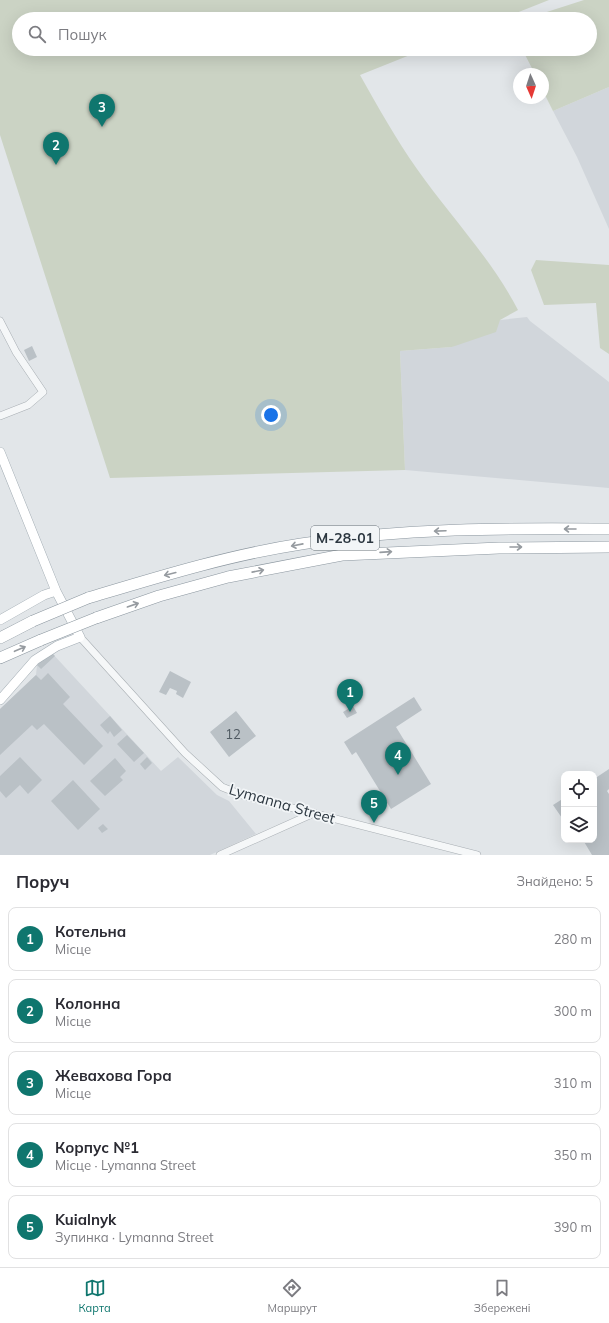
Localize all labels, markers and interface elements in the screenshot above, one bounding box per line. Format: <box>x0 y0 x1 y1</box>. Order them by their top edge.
search box <box>12 12 597 56</box>
icon: search <box>26 23 48 45</box>
text: Пошук <box>58 25 107 44</box>
north arrow <box>513 68 549 104</box>
pin: 3 <box>89 94 115 127</box>
pin: 2 <box>43 132 69 165</box>
your location <box>261 405 281 425</box>
one-way arrow <box>564 525 577 533</box>
road number: М-28-01 <box>311 526 379 550</box>
one-way arrow <box>434 527 447 534</box>
one-way arrow <box>291 541 304 549</box>
one-way arrow <box>509 543 522 551</box>
one-way arrow <box>379 549 392 556</box>
one-way arrow <box>251 567 264 575</box>
one-way arrow <box>164 571 177 578</box>
one-way arrow <box>126 601 138 609</box>
one-way arrow <box>14 644 26 652</box>
pin: 1 <box>337 679 363 712</box>
house number: 12 <box>225 726 241 742</box>
pin: 4 <box>385 742 411 775</box>
map controls <box>561 771 597 843</box>
button: locate <box>561 771 597 807</box>
street label: Lymanna Street <box>227 779 337 828</box>
pin: 5 <box>361 790 387 823</box>
button: layers <box>561 807 597 843</box>
text: Поруч <box>16 871 69 892</box>
text: Знайдено: 5 <box>516 873 593 889</box>
text: Котельна <box>55 922 126 941</box>
text: 1 <box>26 931 34 947</box>
text: 280 m <box>554 931 592 947</box>
text: Місце <box>55 941 91 957</box>
text: Колонна <box>55 994 120 1013</box>
text: 2 <box>26 1003 34 1019</box>
text: 300 m <box>554 1003 592 1019</box>
text: Місце <box>55 1013 91 1029</box>
text: Жевахова Гора <box>55 1066 172 1085</box>
text: 3 <box>26 1075 34 1091</box>
text: 310 m <box>554 1075 592 1091</box>
text: Місце <box>55 1085 91 1101</box>
text: Корпус №1 <box>55 1138 139 1157</box>
text: 4 <box>26 1147 34 1163</box>
text: 350 m <box>554 1147 592 1163</box>
text: Місце · Lymanna Street <box>55 1157 196 1173</box>
text: Kuialnyk <box>55 1210 116 1229</box>
text: 5 <box>26 1219 34 1235</box>
text: 390 m <box>554 1219 592 1235</box>
text: Зупинка · Lymanna Street <box>55 1229 214 1245</box>
tab: Карта <box>78 1277 111 1315</box>
tab: Маршрут <box>268 1277 317 1315</box>
tab: Збережені <box>474 1277 531 1315</box>

